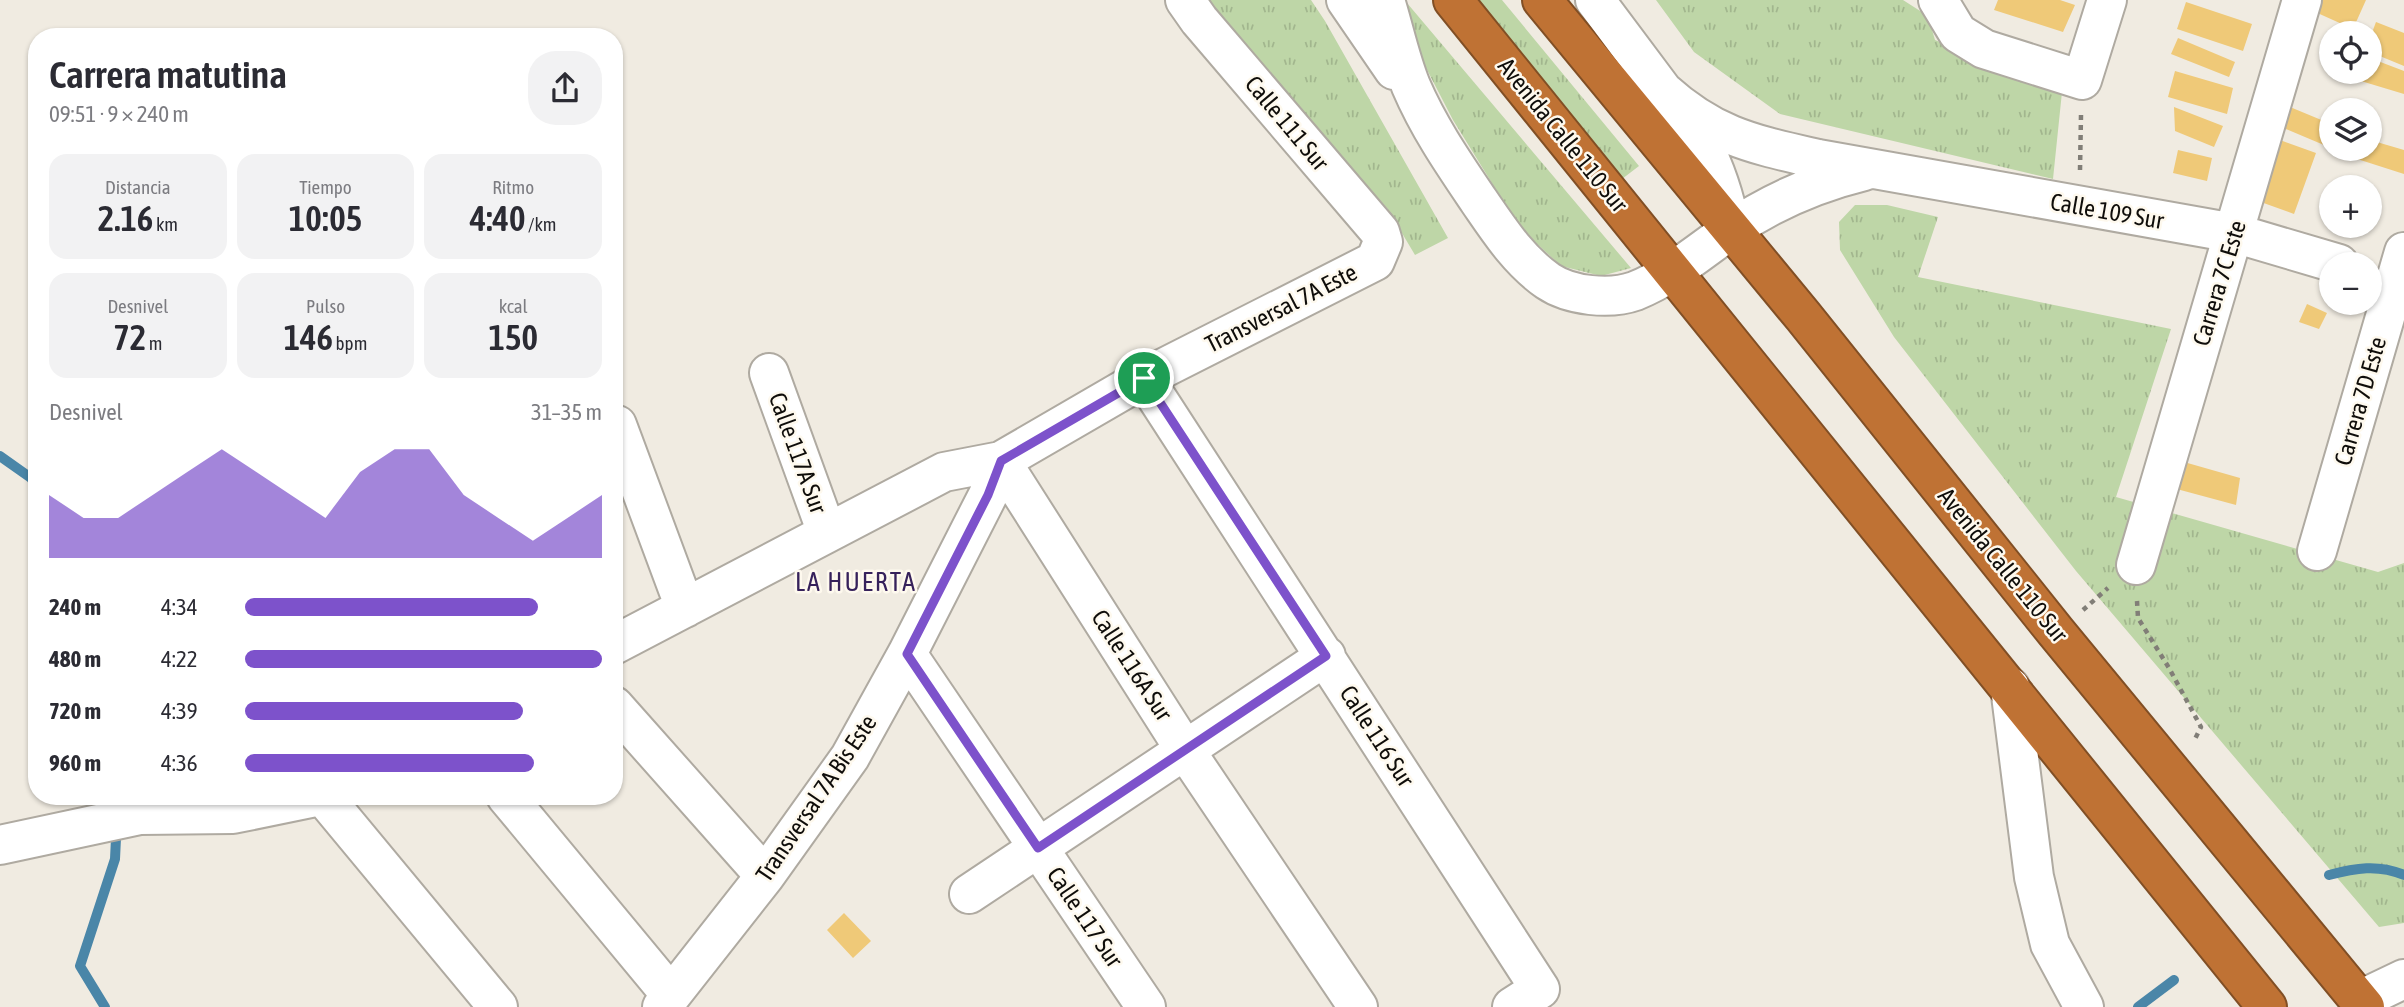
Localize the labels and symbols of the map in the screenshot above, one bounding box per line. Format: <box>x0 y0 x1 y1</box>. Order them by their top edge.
street label: Avenida Calle 110 Sur <box>1493 53 1634 218</box>
street label: Calle 111 Sur <box>1240 70 1335 176</box>
street label: Calle 109 Sur <box>2048 188 2167 234</box>
street label: Carrera 7C Este <box>2187 217 2251 349</box>
street label: Transversal 7A Este <box>1201 258 1361 358</box>
street label: Carrera 7D Este <box>2329 334 2391 468</box>
pin <box>1114 348 1174 408</box>
street label: Calle 117A Sur <box>764 389 833 518</box>
street label: Avenida Calle 110 Sur <box>1933 483 2074 648</box>
district label: LA HUERTA <box>795 567 917 597</box>
street label: Calle 116A Sur <box>1086 605 1178 726</box>
street label: Calle 116 Sur <box>1334 681 1420 792</box>
street label: Transversal 7A Bis Este <box>750 710 882 886</box>
street label: Calle 117 Sur <box>1042 862 1129 973</box>

